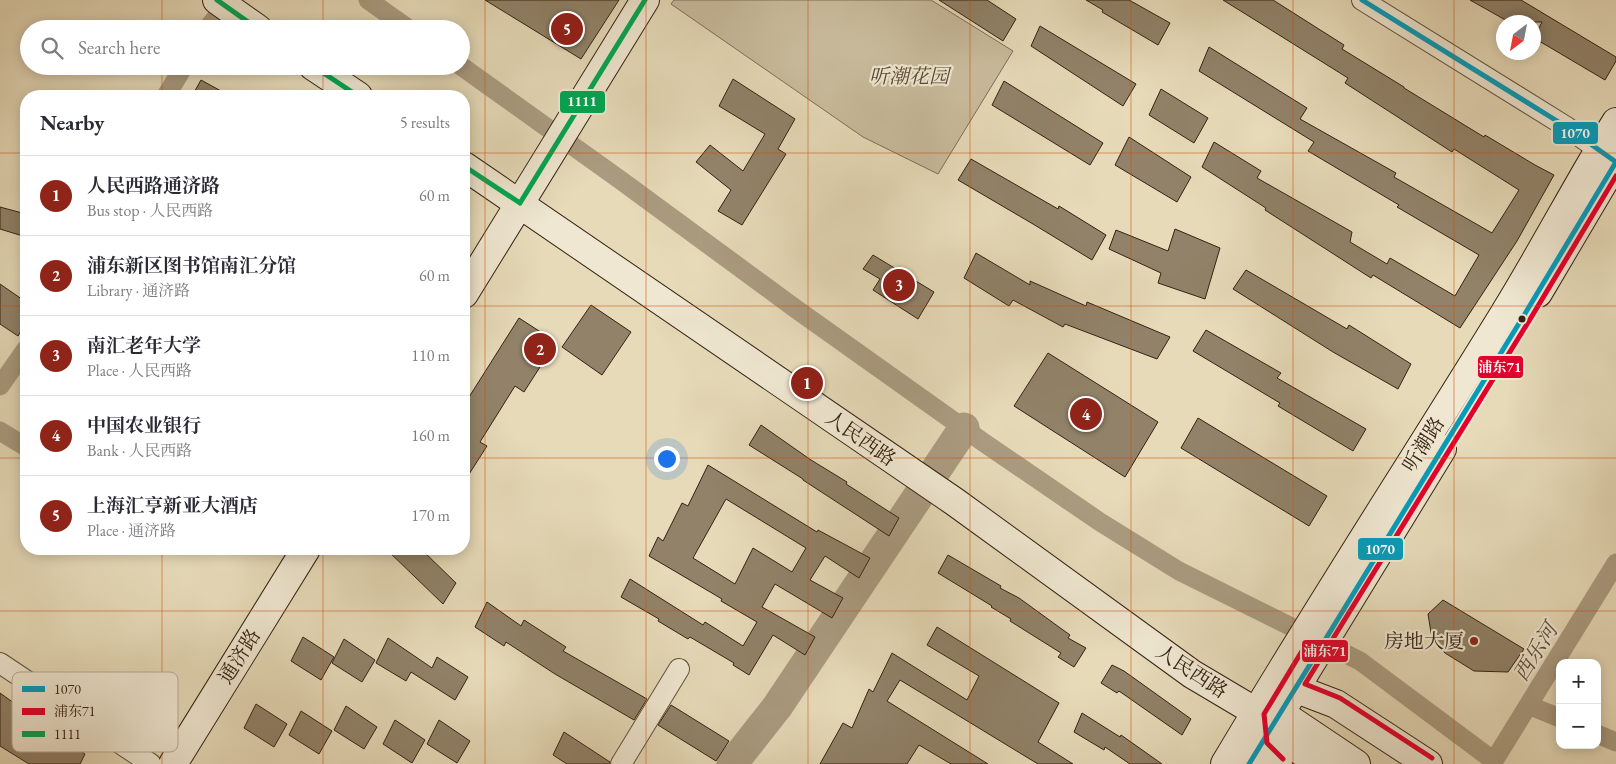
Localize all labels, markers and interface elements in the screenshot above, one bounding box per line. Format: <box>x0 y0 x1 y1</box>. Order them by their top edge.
pin: 5 <box>551 10 583 48</box>
north arrow <box>1496 15 1541 60</box>
search box <box>20 20 470 75</box>
icon: search <box>38 34 66 62</box>
text: Search here <box>78 35 160 60</box>
park label: 听潮花园 <box>869 63 952 89</box>
line badge: 1111 <box>559 90 606 114</box>
text: 1111 <box>567 92 597 110</box>
text: Nearby <box>40 109 104 136</box>
text: 5 results <box>400 112 450 133</box>
line badge: 1070 <box>1552 121 1599 145</box>
text: 1070 <box>1560 124 1590 142</box>
text: 人民西路通济路 <box>87 173 220 198</box>
text: 1 <box>52 185 60 206</box>
text: 60 m <box>419 185 450 206</box>
text: Bus stop · 人民西路 <box>87 200 213 221</box>
text: 浦东新区图书馆南汇分馆 <box>87 253 296 278</box>
text: 2 <box>52 265 60 286</box>
text: 60 m <box>419 265 450 286</box>
pin: 3 <box>883 266 915 304</box>
text: Library · 通济路 <box>87 280 190 301</box>
unlabelled marker <box>1517 314 1527 324</box>
pin: 2 <box>524 330 556 368</box>
text: 南汇老年大学 <box>87 333 201 358</box>
text: 3 <box>52 345 60 366</box>
text: 110 m <box>411 345 450 366</box>
line badge: 浦东71 <box>1477 355 1524 379</box>
text: 浦东71 <box>1479 358 1521 376</box>
text: Place · 人民西路 <box>87 360 192 381</box>
pin: 1 <box>791 364 823 402</box>
pin: 4 <box>1070 395 1102 433</box>
street label: 人民西路 <box>821 404 901 472</box>
street label: 听潮路 <box>1396 412 1450 476</box>
text: 中国农业银行 <box>87 413 201 438</box>
text: 4 <box>52 425 60 446</box>
text: 160 m <box>411 425 450 446</box>
text: Bank · 人民西路 <box>87 440 192 461</box>
your location <box>654 446 680 472</box>
text: 上海汇亨新亚大酒店 <box>87 493 258 518</box>
text: 5 <box>52 505 60 526</box>
text: 170 m <box>411 505 450 526</box>
text: Place · 通济路 <box>87 520 176 541</box>
line badge: 1070 <box>1357 537 1404 561</box>
text: 1070 <box>1365 540 1395 558</box>
water label: 西乐河 <box>1507 615 1565 686</box>
street label: 通济路 <box>212 624 266 688</box>
place label: 房地大厦 <box>1384 628 1464 654</box>
marker: 房地大厦 <box>1468 635 1480 647</box>
street label: 人民西路 <box>1151 638 1233 704</box>
line badge: 浦东71 <box>1301 639 1349 663</box>
text: 浦东71 <box>1304 642 1346 660</box>
map controls <box>1556 659 1601 749</box>
button: + <box>1556 659 1601 704</box>
legend <box>12 672 178 752</box>
text: 1070 <box>54 680 81 698</box>
text: 浦东71 <box>54 702 95 720</box>
button: − <box>1556 704 1601 749</box>
text: 1111 <box>54 725 81 743</box>

